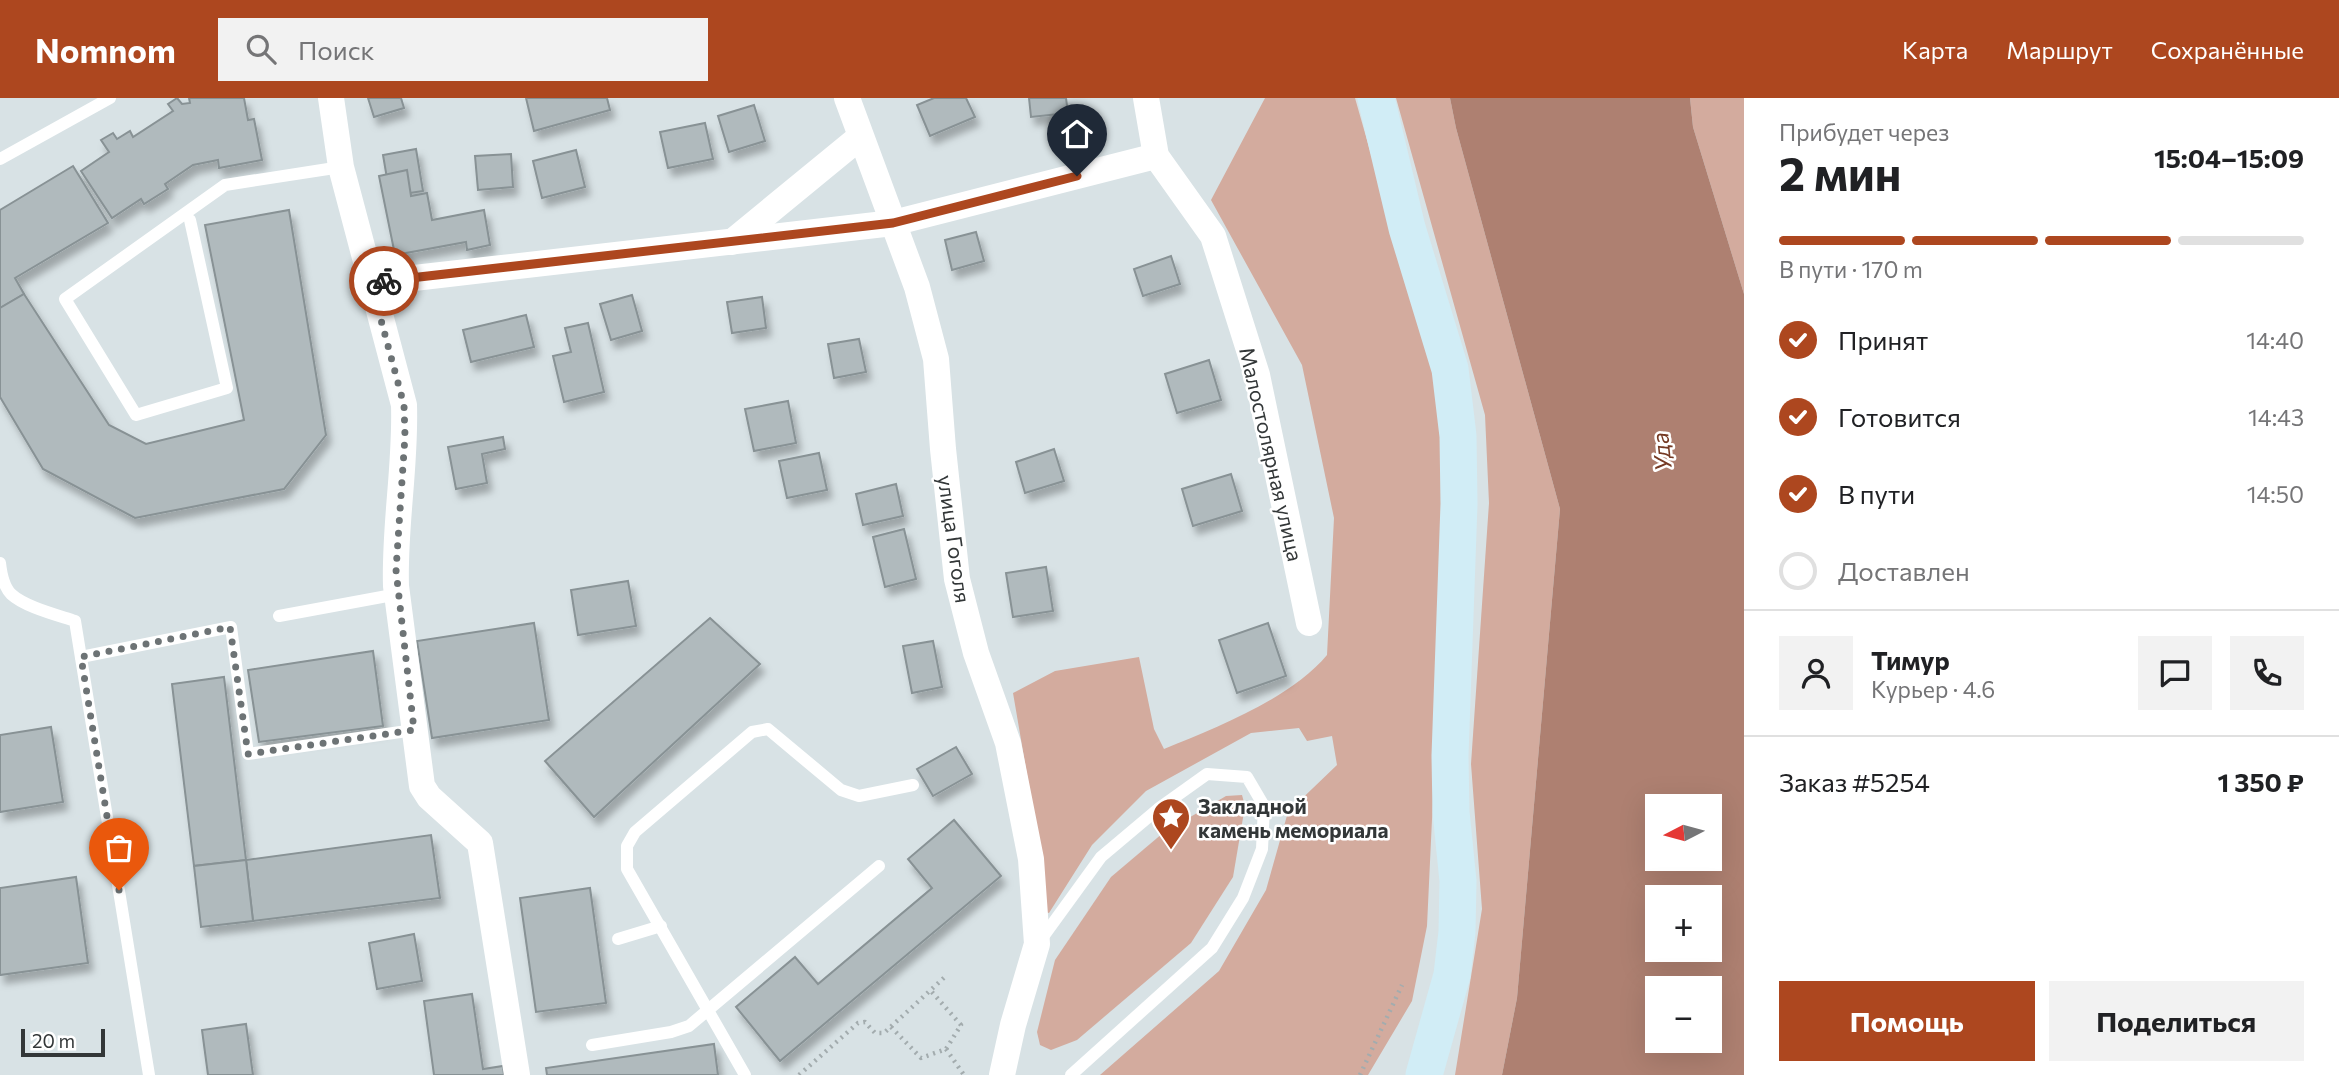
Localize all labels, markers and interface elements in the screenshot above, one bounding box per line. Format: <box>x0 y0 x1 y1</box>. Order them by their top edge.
search box <box>218 18 708 81</box>
text: Nomnom <box>35 29 176 70</box>
icon: search <box>242 30 280 68</box>
text: Поиск <box>298 34 375 65</box>
text: Карта <box>1902 35 1968 64</box>
text: Маршрут <box>2006 35 2113 64</box>
text: Сохранённые <box>2151 35 2304 64</box>
pin <box>1047 104 1107 176</box>
icon: home <box>1058 115 1096 153</box>
text: Прибудет через <box>1779 118 1949 146</box>
text: 15:04–15:09 <box>2154 142 2304 173</box>
text: 2 мин <box>1779 144 1901 200</box>
courier <box>349 246 419 316</box>
text: В пути · 170 m <box>1779 255 1923 283</box>
icon: bike <box>365 262 403 300</box>
icon: check <box>1779 321 1817 359</box>
text: Принят <box>1838 324 1928 355</box>
text: 14:40 <box>2246 326 2304 354</box>
street label: Малостолярная улица <box>1235 345 1309 563</box>
icon: check <box>1779 398 1817 436</box>
text: Готовится <box>1838 401 1961 432</box>
text: 14:43 <box>2248 403 2304 431</box>
water label: Уда <box>1645 431 1677 473</box>
street label: улица Гоголя <box>934 473 976 605</box>
icon: check <box>1779 475 1817 513</box>
text: В пути <box>1838 478 1915 509</box>
text: 14:50 <box>2247 480 2304 508</box>
text: Доставлен <box>1838 555 1970 586</box>
button: person <box>1779 636 1853 710</box>
button: chat <box>2138 636 2212 710</box>
button: phone <box>2230 636 2304 710</box>
text: Тимур <box>1871 644 1950 675</box>
text: Курьер · 4.6 <box>1871 675 1995 703</box>
text: Заказ #5254 <box>1779 766 1930 797</box>
text: 1 350 ₽ <box>2218 766 2304 797</box>
place label: Закладной камень мемориала <box>1198 793 1388 842</box>
north arrow <box>1645 794 1722 872</box>
map controls <box>1645 794 1722 1053</box>
place icon: Закладной камень мемориала <box>1150 796 1192 851</box>
pin <box>89 818 149 890</box>
icon: bag <box>100 829 138 867</box>
button: + <box>1645 885 1722 962</box>
button: − <box>1645 976 1722 1053</box>
button: Помощь <box>1779 981 2035 1061</box>
button: Поделиться <box>2049 981 2304 1061</box>
scale bar <box>21 1026 105 1058</box>
text: 20 m <box>32 1029 75 1052</box>

